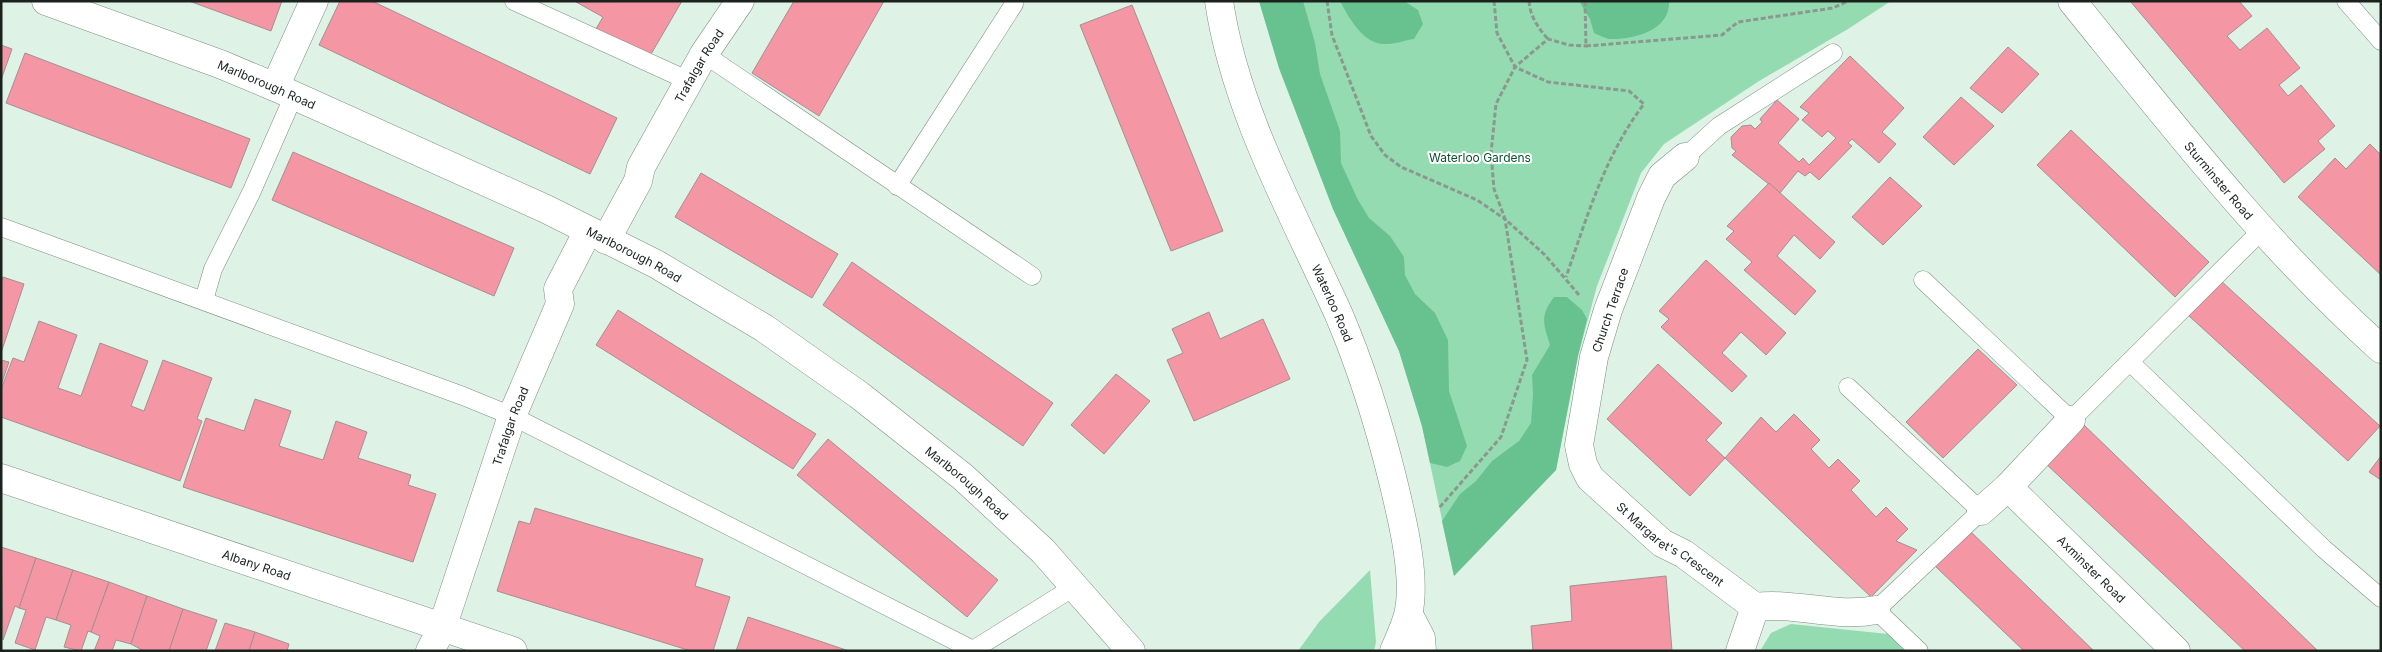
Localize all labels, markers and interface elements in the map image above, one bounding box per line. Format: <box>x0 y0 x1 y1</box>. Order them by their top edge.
street label: Trafalgar Road <box>671 26 726 105</box>
street label: Marlborough Road <box>216 56 318 112</box>
street label: Sturminster Road <box>2182 138 2257 222</box>
park label: Waterloo Gardens <box>1429 150 1531 165</box>
street label: Marlborough Road <box>584 223 685 285</box>
street label: Waterloo Road <box>1309 262 1357 344</box>
street label: Church Terrace <box>1589 266 1631 354</box>
street label: Trafalgar Road <box>489 384 531 468</box>
street label: Marlborough Road <box>922 443 1012 523</box>
street label: St Margaret's Crescent <box>1614 498 1727 589</box>
street label: Axminster Road <box>2055 532 2129 605</box>
street label: Albany Road <box>221 546 293 583</box>

